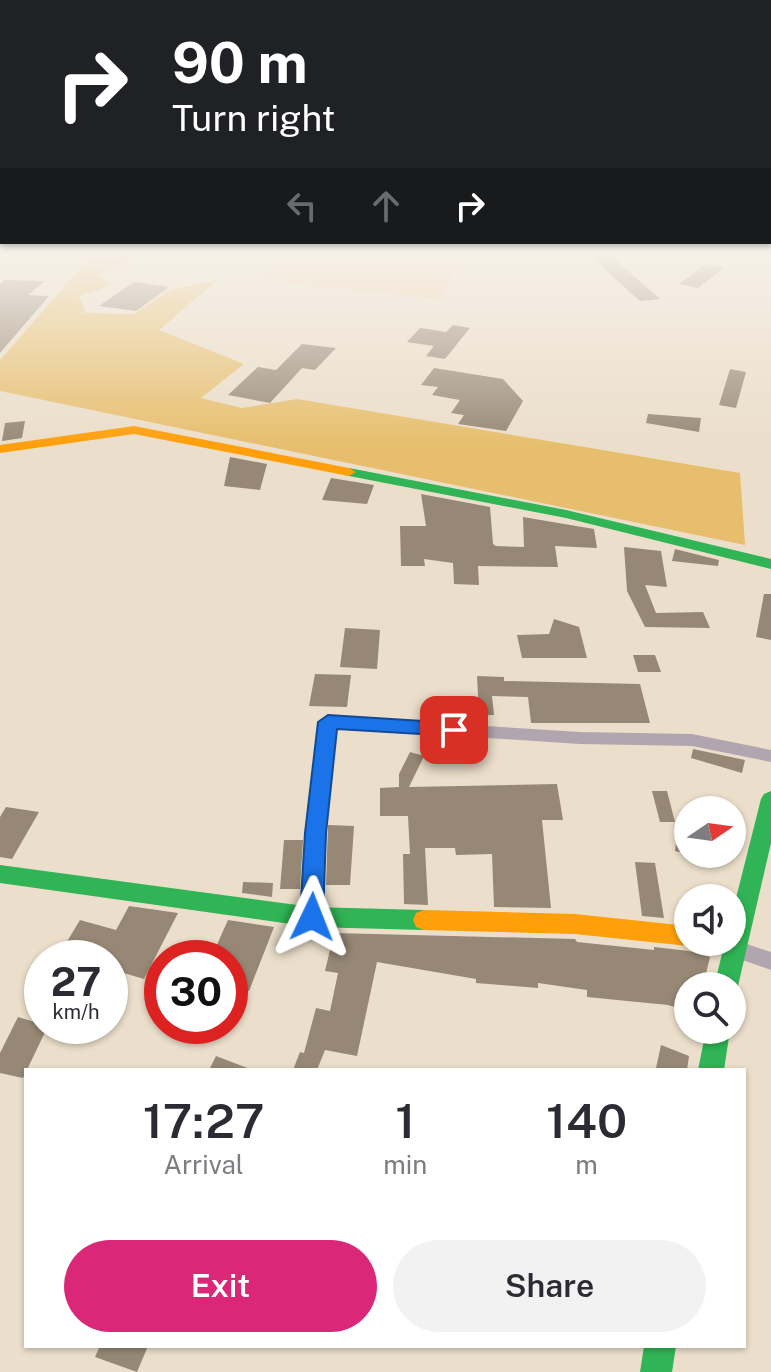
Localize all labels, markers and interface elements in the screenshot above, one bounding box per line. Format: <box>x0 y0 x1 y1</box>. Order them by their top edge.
text: 90 m <box>172 30 308 96</box>
icon: right <box>40 32 144 136</box>
text: Turn right <box>172 97 335 139</box>
icon: left <box>280 184 324 228</box>
icon: ahead <box>364 184 408 228</box>
icon: right <box>448 184 492 228</box>
pin <box>420 696 488 764</box>
icon: arrive <box>432 708 476 752</box>
north arrow <box>674 796 746 868</box>
map controls <box>674 796 746 1044</box>
position arrow <box>270 875 354 959</box>
button: sound <box>674 884 746 956</box>
speed limit sign: 30 <box>144 940 248 1044</box>
text: 27 <box>51 958 101 1005</box>
button: search <box>674 972 746 1044</box>
text: km/h <box>52 1000 100 1024</box>
text: 17:27 <box>143 1092 264 1149</box>
text: 1 <box>395 1092 415 1149</box>
text: 140 <box>546 1092 627 1149</box>
text: Arrival <box>163 1149 244 1180</box>
text: min <box>383 1149 427 1180</box>
text: m <box>575 1149 598 1180</box>
button: Exit <box>64 1240 377 1332</box>
button: Share <box>393 1240 706 1332</box>

